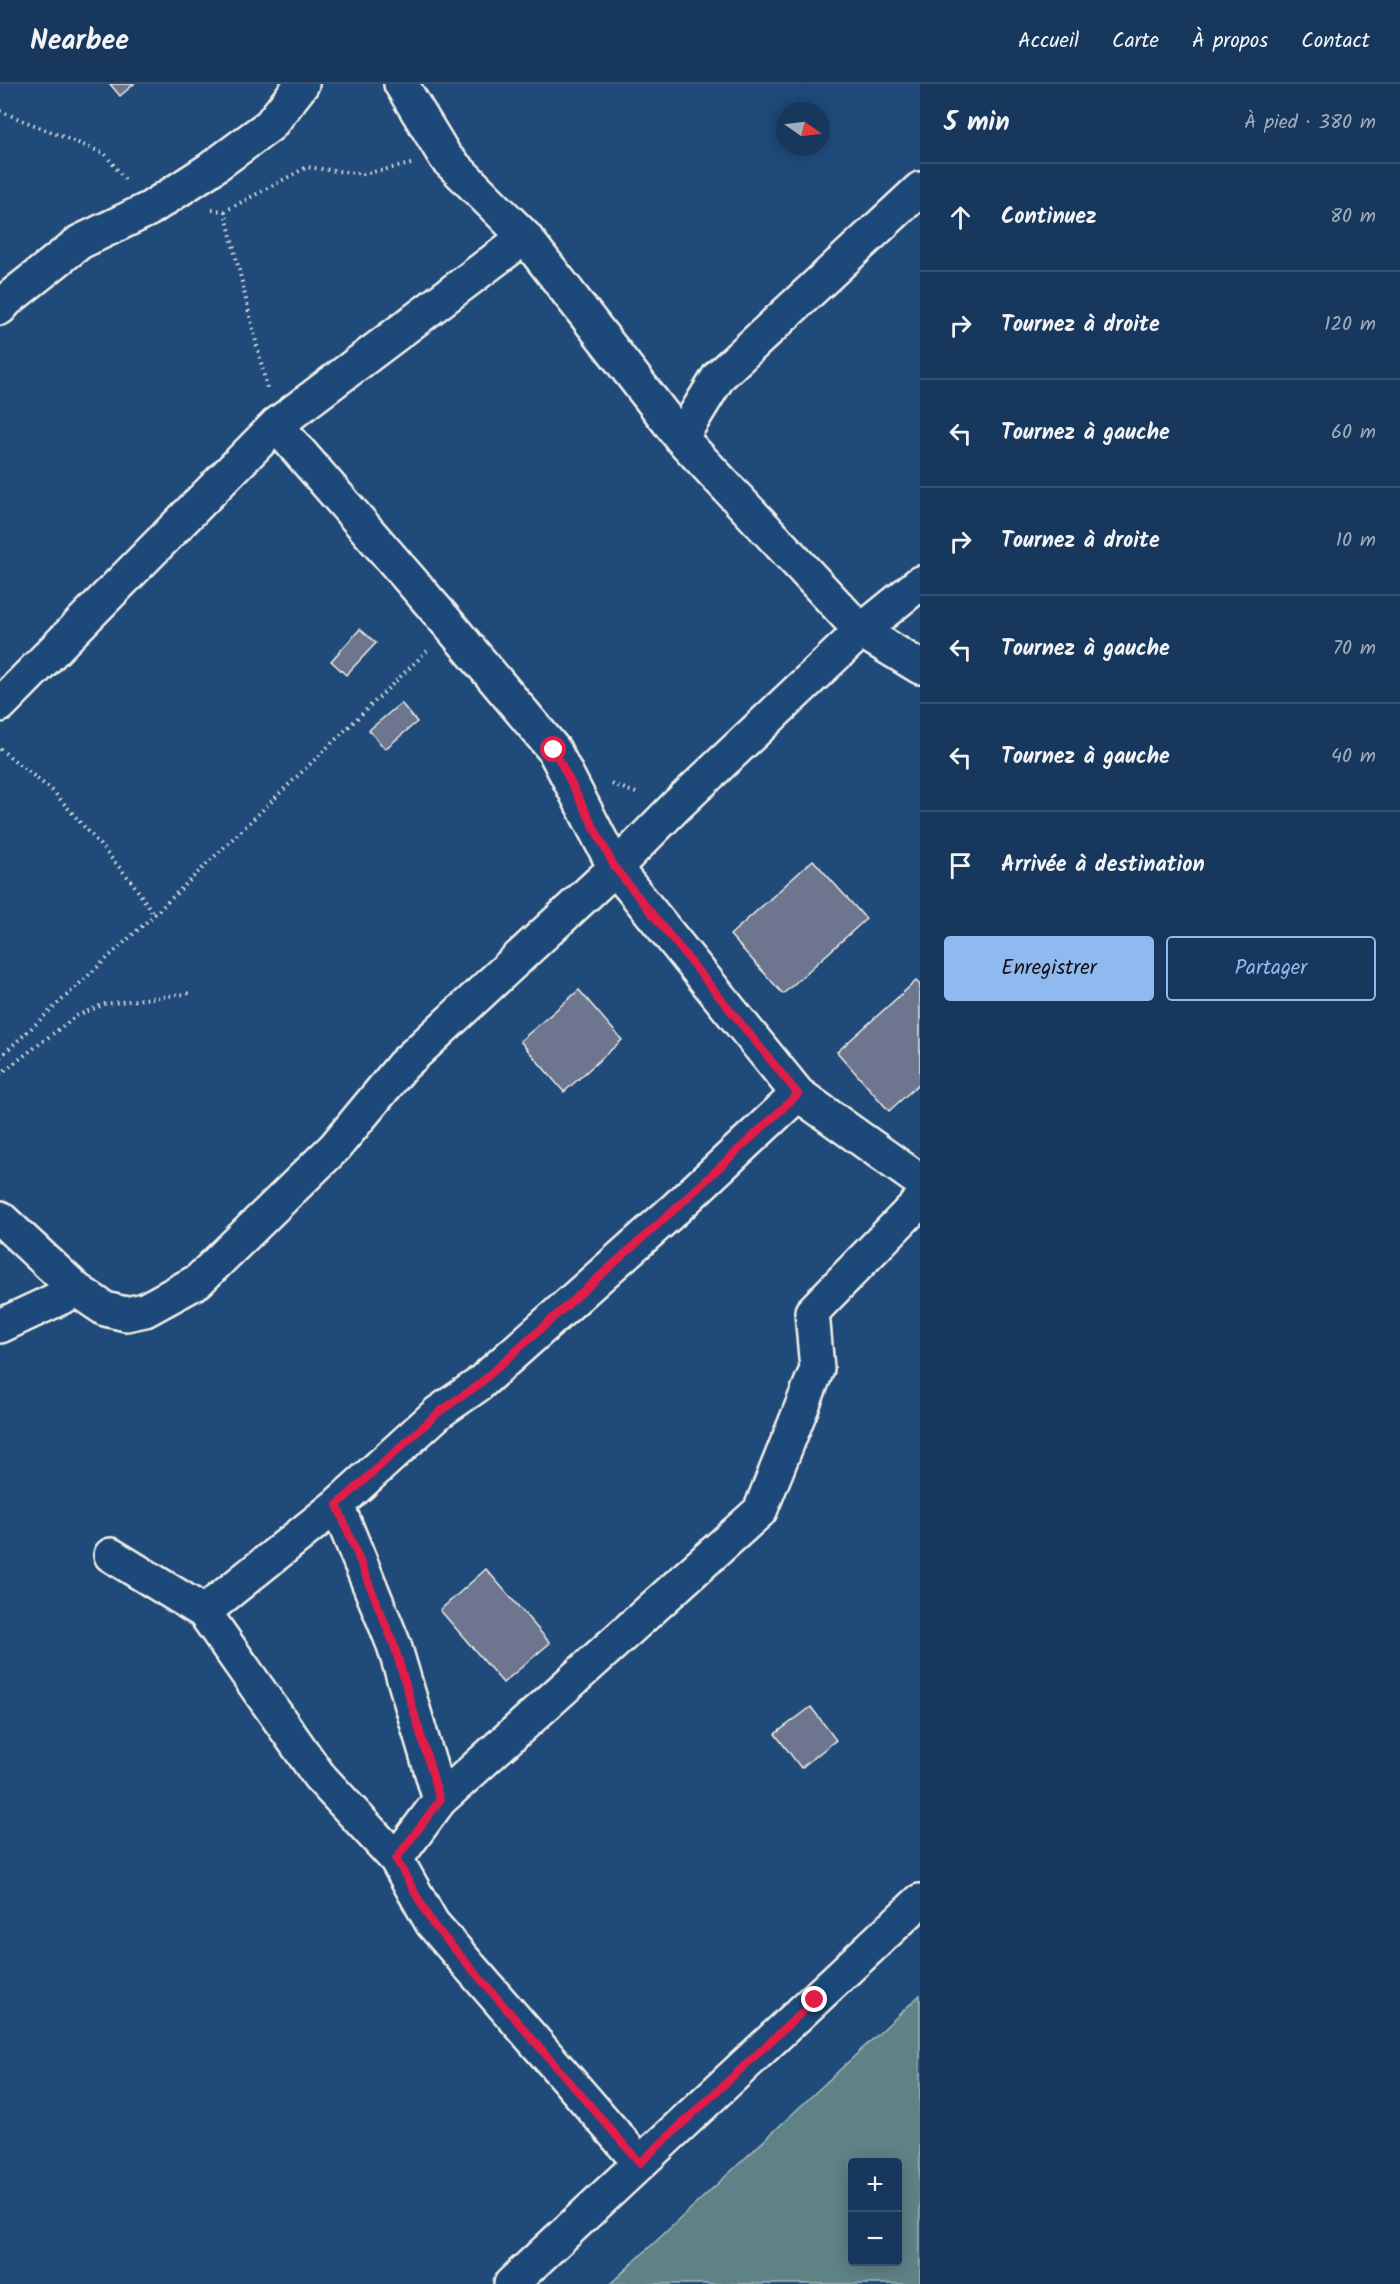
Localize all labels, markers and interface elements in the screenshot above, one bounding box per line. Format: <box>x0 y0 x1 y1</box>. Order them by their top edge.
text: Nearbee <box>30 19 129 64</box>
text: Accueil <box>1018 25 1079 58</box>
text: Carte <box>1112 25 1159 58</box>
text: À propos <box>1192 25 1268 58</box>
text: Contact <box>1301 25 1370 58</box>
north arrow <box>776 102 830 156</box>
text: 5 min <box>944 102 1010 144</box>
text: À pied · 380 m <box>1244 107 1376 139</box>
text: Continuez <box>1001 200 1097 235</box>
icon: ahead <box>944 201 977 234</box>
text: 80 m <box>1330 201 1376 233</box>
text: Tournez à droite <box>1001 308 1160 343</box>
icon: right <box>944 309 977 342</box>
text: 120 m <box>1324 309 1376 341</box>
text: Tournez à gauche <box>1001 416 1170 451</box>
icon: left <box>944 417 977 450</box>
text: 60 m <box>1331 417 1376 449</box>
text: Tournez à droite <box>1001 524 1160 559</box>
icon: right <box>944 525 977 558</box>
text: 10 m <box>1336 525 1376 557</box>
text: Tournez à gauche <box>1001 632 1170 667</box>
icon: left <box>944 633 977 666</box>
text: 70 m <box>1333 633 1376 665</box>
route start <box>540 736 566 762</box>
text: Tournez à gauche <box>1001 740 1170 775</box>
icon: left <box>944 741 977 774</box>
text: 40 m <box>1331 741 1376 773</box>
text: Arrivée à destination <box>1001 848 1205 883</box>
icon: arrive <box>944 849 977 882</box>
button: Enregistrer <box>944 936 1154 1001</box>
button: Partager <box>1166 936 1376 1001</box>
route end <box>801 1986 827 2012</box>
map controls <box>848 2158 902 2266</box>
button: + <box>848 2158 902 2212</box>
button: − <box>848 2212 902 2266</box>

